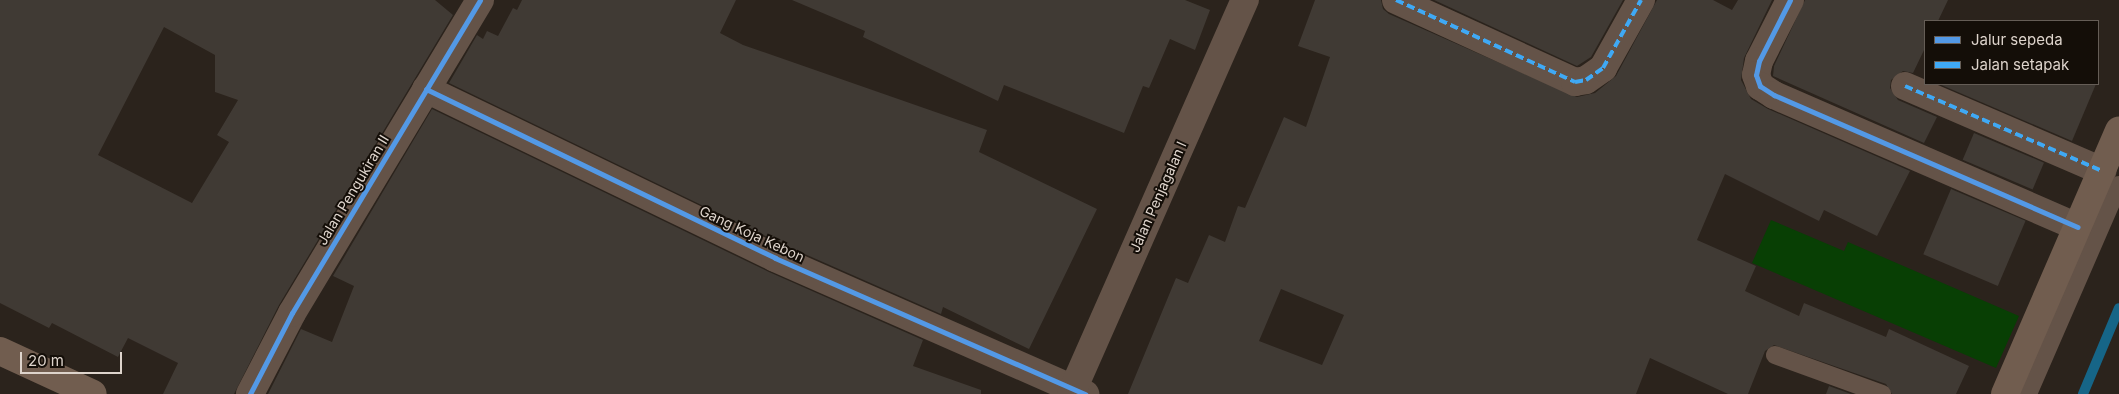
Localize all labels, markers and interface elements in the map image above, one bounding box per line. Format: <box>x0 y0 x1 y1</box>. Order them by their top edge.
legend <box>1924 20 2099 85</box>
text: Jalur sepeda <box>1971 30 2063 49</box>
text: Jalan setapak <box>1971 55 2069 74</box>
street label: Jalan Pengukiran II <box>314 132 392 248</box>
street label: Jalan Penjagalan I <box>1126 139 1190 255</box>
street label: Gang Koja Kebon <box>697 202 807 266</box>
scale bar <box>22 342 125 374</box>
text: 20 m <box>28 351 64 370</box>

